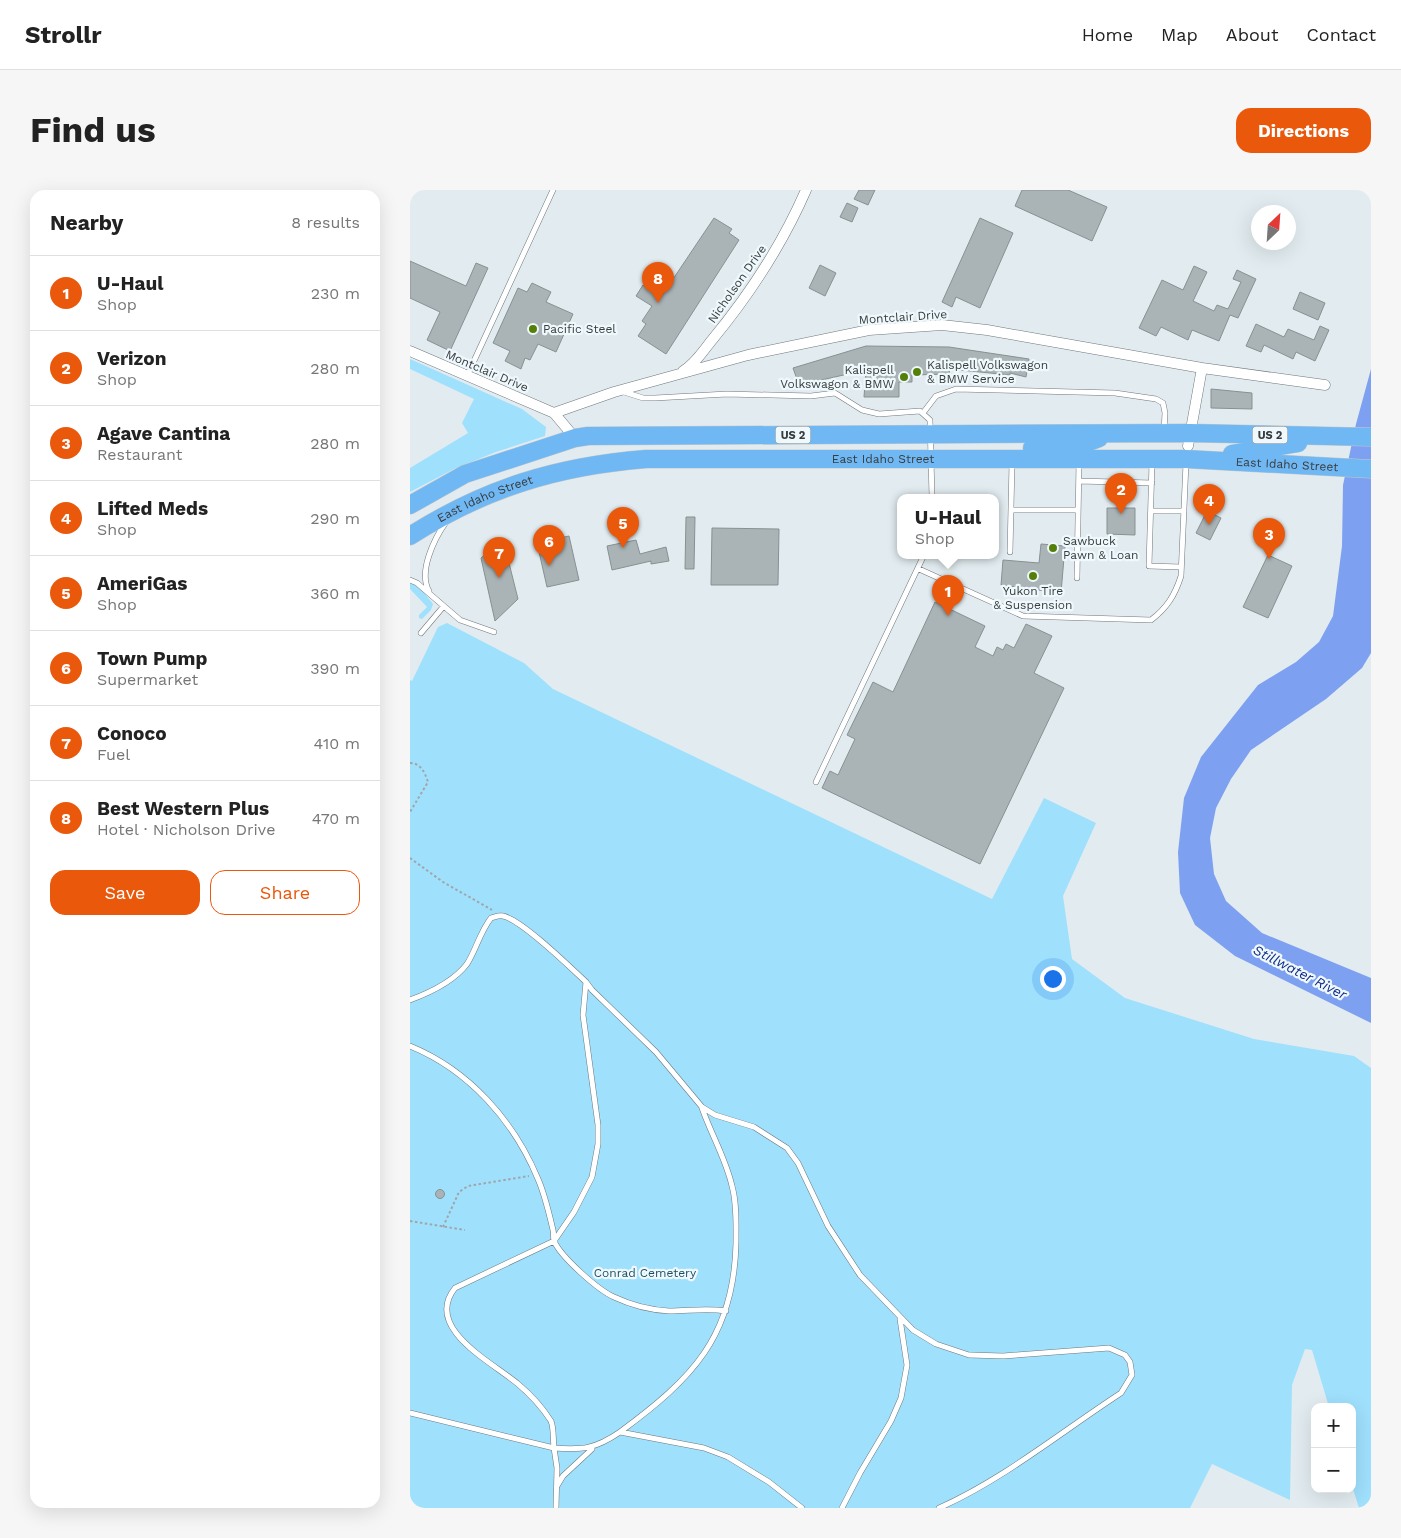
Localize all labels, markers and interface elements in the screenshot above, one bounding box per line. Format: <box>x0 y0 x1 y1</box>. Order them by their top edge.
text: Strollr <box>25 21 102 49</box>
text: Home <box>1082 24 1133 45</box>
text: Map <box>1161 24 1198 45</box>
text: About <box>1226 24 1278 45</box>
text: Contact <box>1306 24 1376 45</box>
button: Directions <box>1236 108 1371 153</box>
text: Find us <box>30 109 156 151</box>
north arrow <box>1251 205 1296 250</box>
text: Nearby <box>50 210 123 235</box>
text: 8 results <box>291 213 360 232</box>
street label: Nicholson Drive <box>705 242 769 326</box>
pin: 8 <box>642 262 674 303</box>
text: U-Haul <box>97 272 164 295</box>
text: 1 <box>63 284 69 303</box>
text: 230 m <box>311 284 360 303</box>
text: Shop <box>97 295 137 314</box>
street label: Montclair Drive <box>858 307 948 327</box>
place label: Pacific Steel <box>543 322 616 336</box>
marker: Pacific Steel <box>527 323 539 335</box>
text: Verizon <box>97 347 166 370</box>
street label: Montclair Drive <box>443 347 531 395</box>
place label: Kalispell Volkswagon & BMW Service <box>927 358 1048 386</box>
text: 2 <box>61 359 71 378</box>
text: 280 m <box>310 359 360 378</box>
place label: Kalispell Volkswagon & BMW <box>780 363 894 391</box>
marker: Kalispell Volkswagon & BMW Service <box>911 366 923 378</box>
text: Shop <box>97 370 137 389</box>
marker: Kalispell Volkswagon & BMW <box>898 371 910 383</box>
text: Agave Cantina <box>97 422 230 445</box>
road number: US 2 <box>776 426 810 444</box>
road number: US 2 <box>1252 426 1288 444</box>
text: 3 <box>61 434 71 453</box>
text: 280 m <box>310 434 360 453</box>
text: Restaurant <box>97 445 183 464</box>
street label: East Idaho Street <box>832 452 934 466</box>
street label: East Idaho Street <box>1235 455 1339 474</box>
street label: East Idaho Street <box>435 473 534 525</box>
pin: 2 <box>1105 473 1137 514</box>
pin: 4 <box>1193 484 1225 525</box>
popup <box>897 494 999 559</box>
text: Lifted Meds <box>97 497 208 520</box>
text: U-Haul <box>915 506 981 529</box>
pin: 5 <box>607 507 639 548</box>
text: 4 <box>61 509 71 528</box>
text: 290 m <box>310 509 360 528</box>
pin: 3 <box>1253 518 1285 559</box>
text: Shop <box>97 520 137 539</box>
pin: 6 <box>533 525 565 566</box>
text: Shop <box>915 529 955 548</box>
place label: Sawbuck Pawn & Loan <box>1063 534 1139 562</box>
pin: 7 <box>483 537 515 578</box>
marker: Sawbuck Pawn & Loan <box>1047 542 1059 554</box>
marker: Yukon Tire & Suspension <box>1027 570 1039 582</box>
text: AmeriGas <box>97 572 187 595</box>
pin: 1 <box>932 575 964 616</box>
text: 5 <box>61 584 71 603</box>
text: 360 m <box>310 584 360 603</box>
place label: Yukon Tire & Suspension <box>994 584 1072 612</box>
text: Shop <box>97 595 137 614</box>
text: Town Pump <box>97 647 207 670</box>
text: 6 <box>61 659 71 678</box>
text: 390 m <box>310 659 360 678</box>
text: Supermarket <box>97 670 198 689</box>
text: Conoco <box>97 722 167 745</box>
text: 7 <box>61 734 71 753</box>
text: 410 m <box>314 734 360 753</box>
text: Fuel <box>97 745 130 764</box>
text: Best Western Plus <box>97 797 269 820</box>
text: 8 <box>61 809 71 828</box>
text: 470 m <box>312 809 360 828</box>
text: Hotel · Nicholson Drive <box>97 820 275 839</box>
button: Save <box>50 870 200 915</box>
button: Share <box>210 870 360 915</box>
water label: Stillwater River <box>1251 942 1350 1003</box>
your location <box>1040 966 1066 992</box>
park label: Conrad Cemetery <box>594 1266 697 1280</box>
map controls <box>1311 1403 1356 1493</box>
button: + <box>1311 1403 1356 1448</box>
button: − <box>1311 1448 1356 1493</box>

